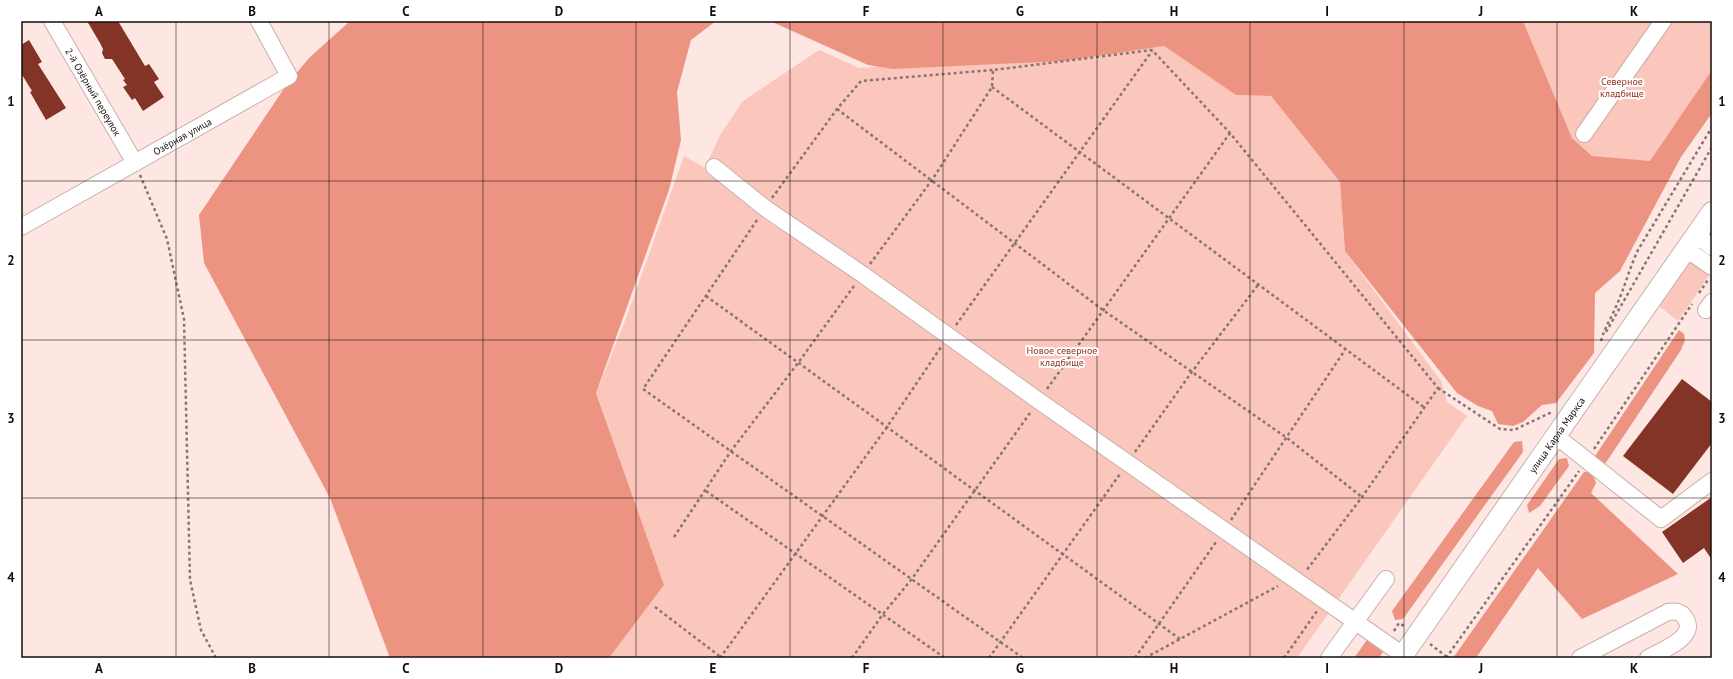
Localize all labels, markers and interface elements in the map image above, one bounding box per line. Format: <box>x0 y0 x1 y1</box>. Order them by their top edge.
text: A <box>95 3 103 20</box>
text: B <box>248 3 256 20</box>
text: C <box>402 3 410 20</box>
text: D <box>555 3 563 20</box>
text: E <box>710 3 717 20</box>
text: F <box>863 3 870 20</box>
text: G <box>1016 3 1024 20</box>
text: H <box>1170 3 1178 20</box>
text: I <box>1325 3 1329 20</box>
text: J <box>1478 3 1483 20</box>
text: K <box>1630 3 1638 20</box>
street label: 2-й Озёрный переулок <box>63 45 124 138</box>
park label: Северное кладбище <box>1600 75 1644 100</box>
text: 1 <box>7 93 15 110</box>
text: 1 <box>1718 93 1726 110</box>
street label: Озёрная улица <box>151 115 214 158</box>
text: 2 <box>7 252 15 269</box>
text: 2 <box>1718 252 1726 269</box>
park label: Новое северное кладбище <box>1027 344 1097 369</box>
street label: улица Карла Маркса <box>1526 394 1588 475</box>
text: 3 <box>7 410 15 427</box>
text: 3 <box>1718 410 1726 427</box>
text: 4 <box>7 569 15 586</box>
text: 4 <box>1718 569 1726 586</box>
text: A <box>95 660 103 677</box>
text: B <box>248 660 256 677</box>
text: C <box>402 660 410 677</box>
text: D <box>555 660 563 677</box>
text: E <box>710 660 717 677</box>
text: F <box>863 660 870 677</box>
text: G <box>1016 660 1024 677</box>
text: H <box>1170 660 1178 677</box>
text: I <box>1325 660 1329 677</box>
text: J <box>1478 660 1483 677</box>
text: K <box>1630 660 1638 677</box>

